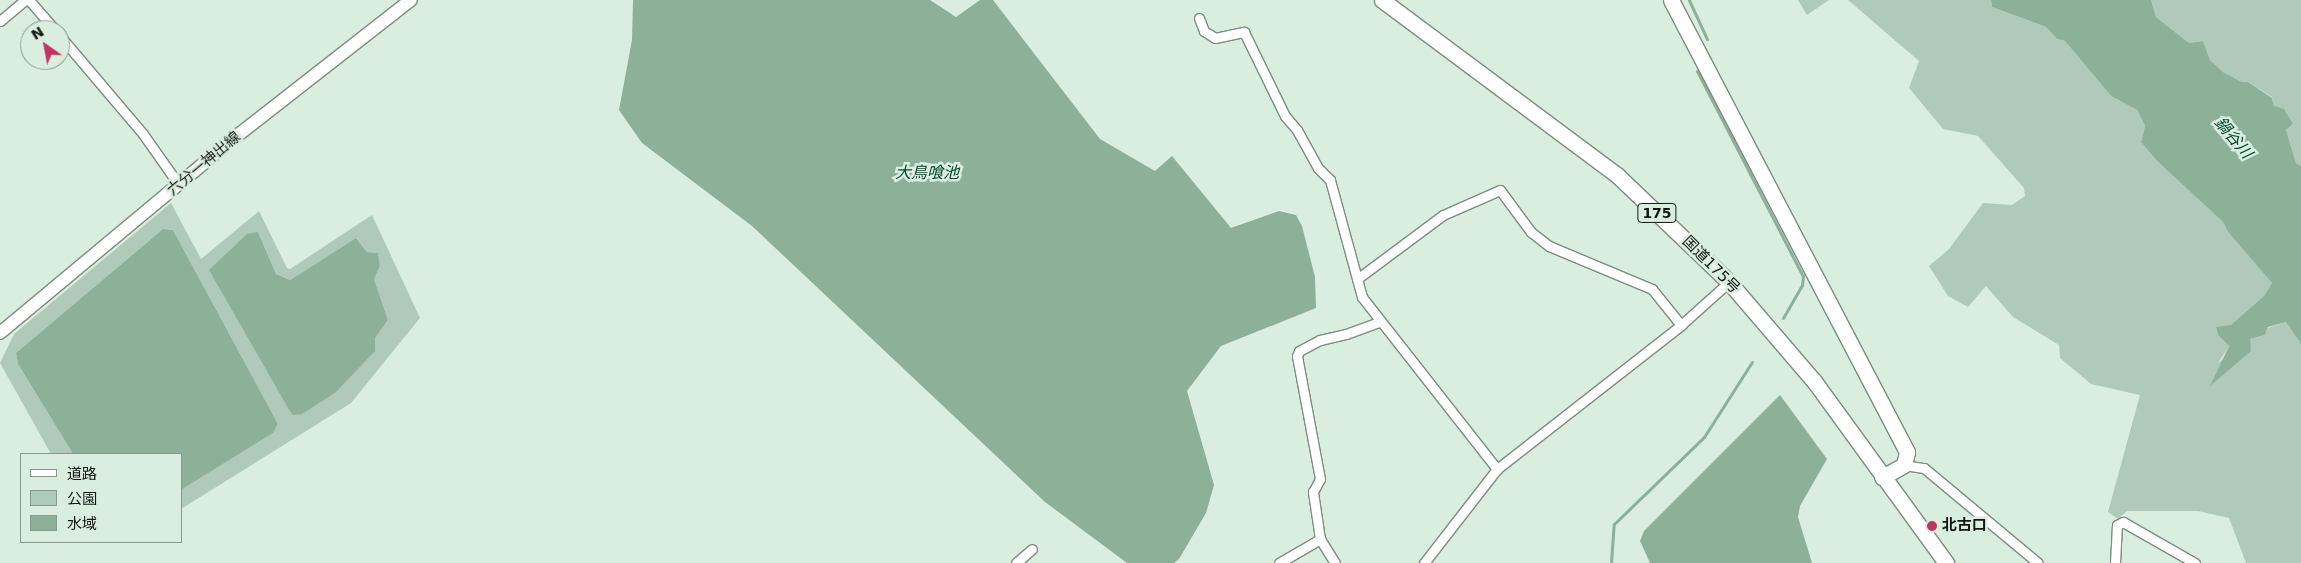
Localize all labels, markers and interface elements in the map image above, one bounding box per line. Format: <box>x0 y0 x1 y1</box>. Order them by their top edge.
north arrow <box>20 20 70 70</box>
text: N <box>28 23 47 43</box>
water label: 鍋谷川 <box>2210 113 2256 163</box>
street label: 六分一神出線 <box>164 128 244 200</box>
water label: 大鳥喰池 <box>895 163 959 183</box>
road number: 175 <box>1637 202 1677 224</box>
street label: 国道175号 <box>1679 233 1743 297</box>
legend <box>20 453 182 543</box>
text: 道路 <box>67 465 97 483</box>
text: 公園 <box>67 490 97 508</box>
text: 水域 <box>67 515 97 533</box>
place label: 北古口 <box>1942 517 1987 535</box>
marker: 北古口 <box>1926 520 1938 532</box>

